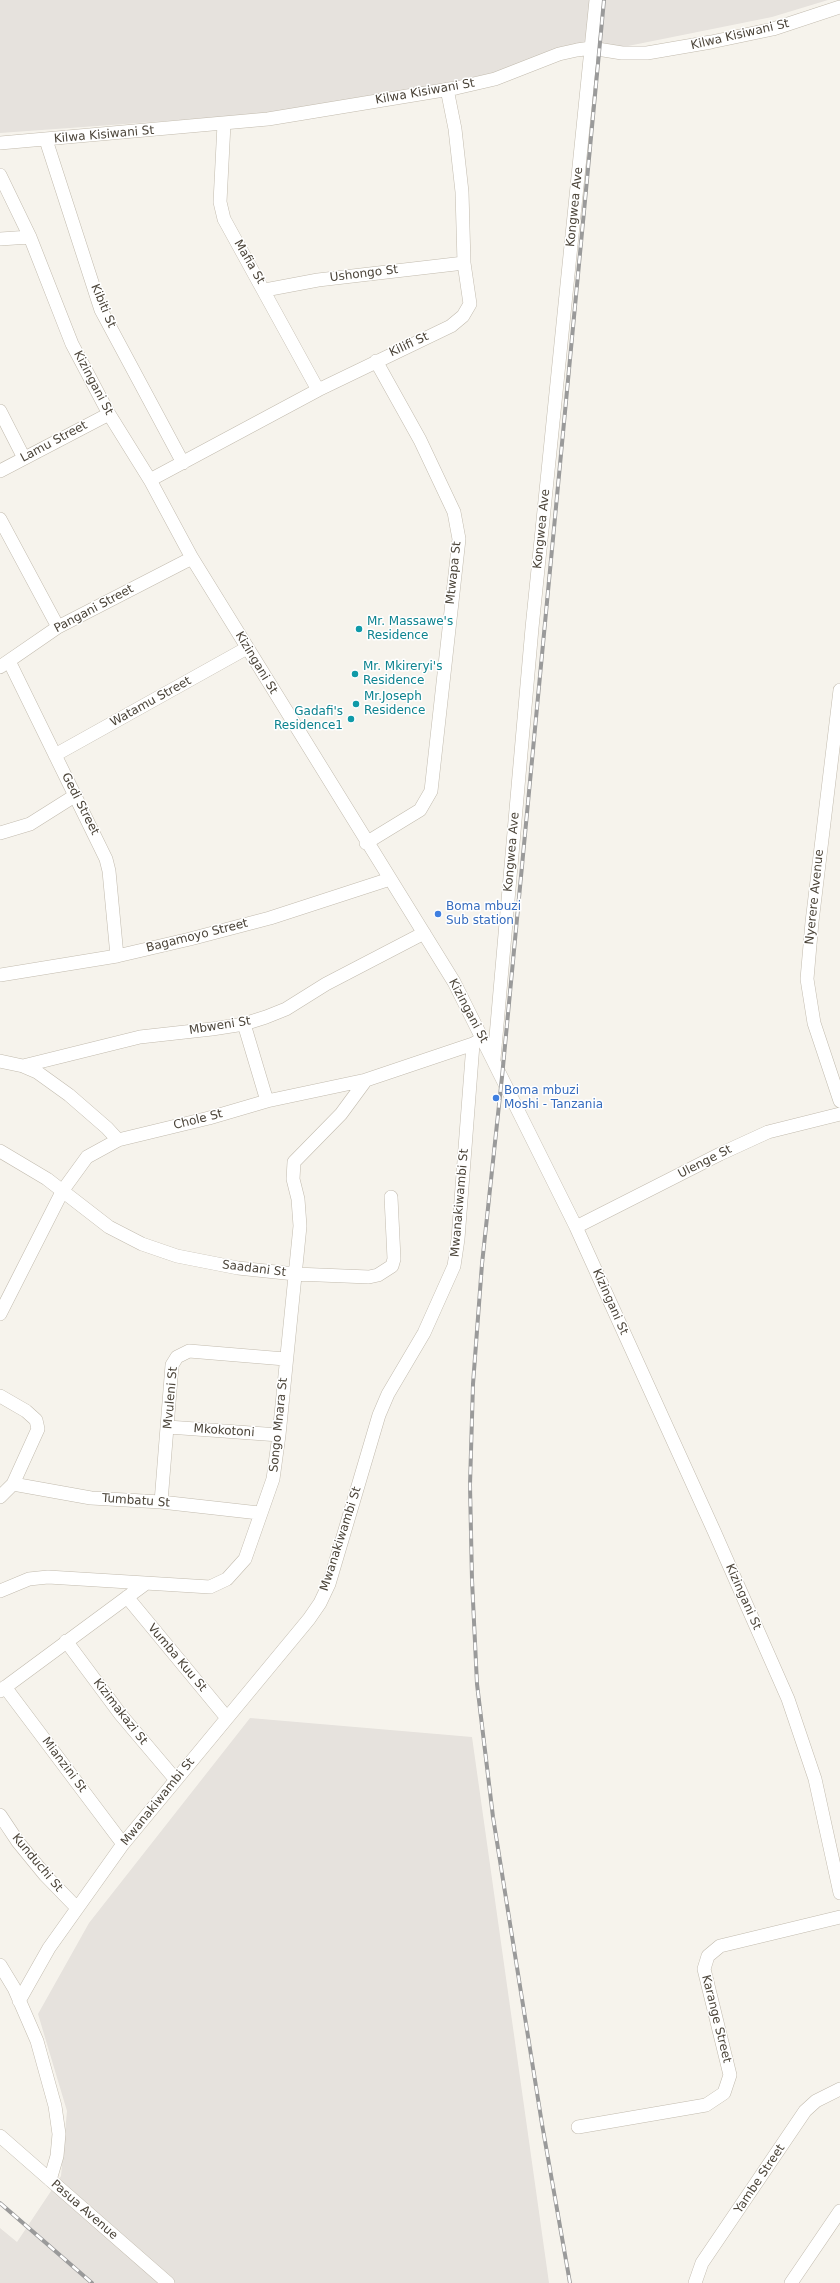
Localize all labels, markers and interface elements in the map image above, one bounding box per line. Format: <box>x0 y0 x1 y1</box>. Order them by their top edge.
street label: Kilwa Kisiwani St <box>689 17 791 53</box>
street label: Kilwa Kisiwani St <box>374 76 476 108</box>
street label: Kilwa Kisiwani St <box>53 123 155 147</box>
street label: Kongwea Ave <box>564 166 586 248</box>
street label: Mafia St <box>231 237 267 287</box>
street label: Ushongo St <box>329 263 399 285</box>
street label: Kibiti St <box>87 282 119 330</box>
street label: Kilifi St <box>387 330 431 360</box>
street label: Kizingani St <box>70 349 116 417</box>
street label: Lamu Street <box>18 418 90 466</box>
street label: Kongwea Ave <box>531 488 553 570</box>
street label: Mtwapa St <box>444 541 464 605</box>
street label: Pangani Street <box>52 582 136 636</box>
place label: Mr. Massawe's Residence <box>367 615 453 643</box>
marker: Mr. Massawe's Residence <box>354 624 364 634</box>
street label: Kizingani St <box>232 629 280 697</box>
place label: Mr. Mkireryi's Residence <box>363 660 442 688</box>
marker: Mr. Mkireryi's Residence <box>350 669 360 679</box>
street label: Watamu Street <box>108 674 194 730</box>
place label: Mr.Joseph Residence <box>364 690 425 718</box>
marker: Mr.Joseph Residence <box>351 699 361 709</box>
place label: Gadafi's Residence1 <box>274 705 343 733</box>
marker: Gadafi's Residence1 <box>346 714 356 724</box>
street label: Gedi Street <box>58 770 102 838</box>
street label: Kongwea Ave <box>501 811 523 893</box>
street label: Nyerere Avenue <box>803 849 827 945</box>
place label: Boma mbuzi Sub station <box>446 900 521 928</box>
marker: Boma mbuzi Sub station <box>433 909 443 919</box>
street label: Bagamoyo Street <box>145 916 249 956</box>
street label: Kizingani St <box>445 977 491 1045</box>
street label: Mbweni St <box>188 1014 252 1038</box>
place label: Boma mbuzi Moshi - Tanzania <box>504 1084 603 1112</box>
marker: Boma mbuzi Moshi - Tanzania <box>491 1093 501 1103</box>
street label: Chole St <box>172 1107 224 1133</box>
street label: Ulenge St <box>676 1142 734 1182</box>
street label: Mwanakiwambi St <box>448 1148 472 1258</box>
street label: Saadani St <box>221 1258 287 1280</box>
street label: Kizingani St <box>589 1267 631 1337</box>
street label: Mvuleni St <box>161 1366 181 1430</box>
street label: Songo Mnara St <box>267 1377 291 1473</box>
street label: Mkokotoni <box>193 1422 255 1440</box>
street label: Mwanakiwambi St <box>317 1485 365 1593</box>
street label: Tumbatu St <box>101 1491 171 1511</box>
street label: Kizingani St <box>722 1562 764 1632</box>
street label: Vumba Kuu St <box>144 1621 210 1695</box>
street label: Kizimakazi St <box>90 1676 150 1748</box>
street label: Mianzini St <box>39 1735 89 1795</box>
street label: Mwanakiwambi St <box>118 1755 198 1849</box>
street label: Kunduchi St <box>9 1831 65 1895</box>
street label: Karange Street <box>698 1974 734 2064</box>
street label: Yambe Street <box>732 2142 788 2216</box>
street label: Pasua Avenue <box>48 2177 120 2243</box>

